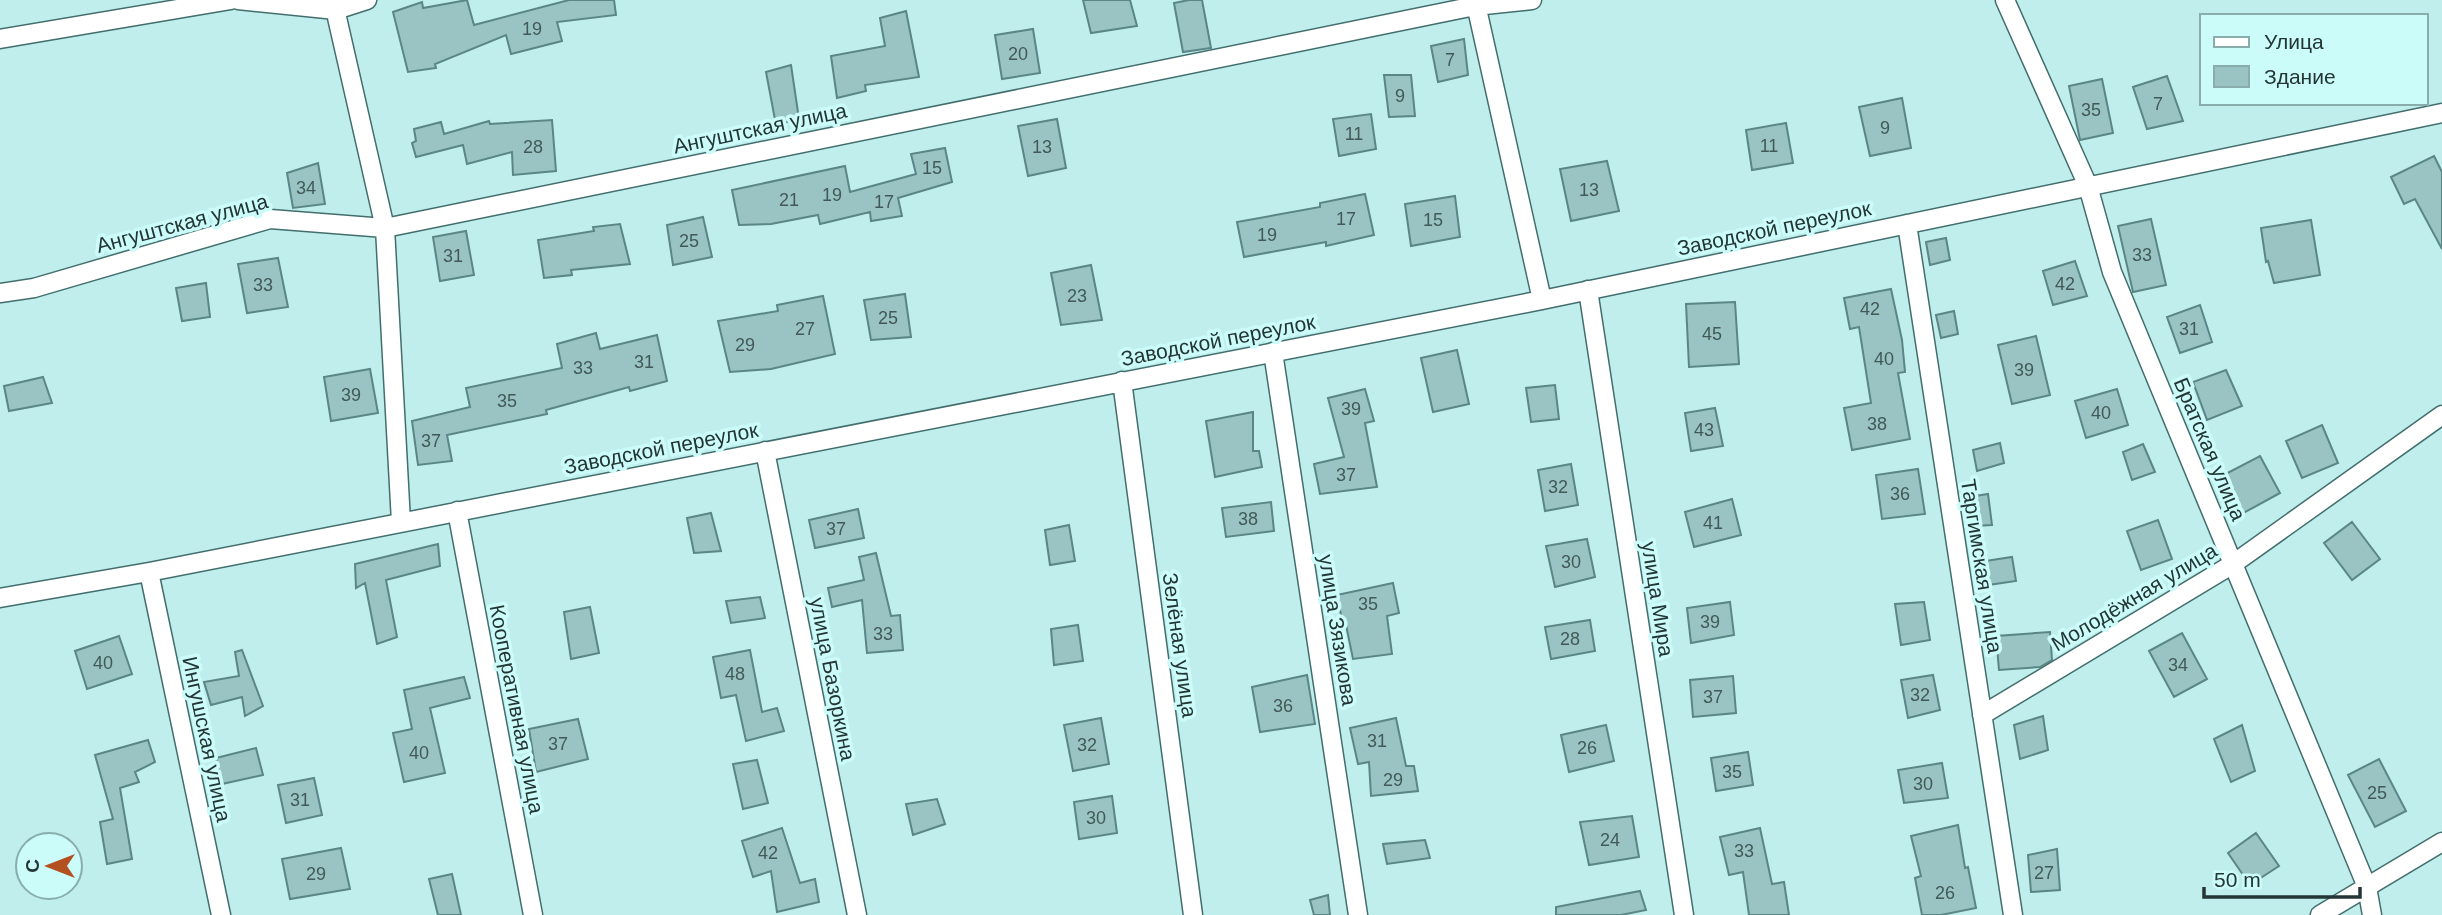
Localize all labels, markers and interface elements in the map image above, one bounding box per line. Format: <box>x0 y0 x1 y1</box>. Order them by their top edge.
legend <box>2200 14 2428 105</box>
house number: 19 <box>522 19 542 39</box>
text: Улица <box>2264 30 2324 53</box>
house number: 20 <box>1008 44 1028 64</box>
house number: 7 <box>1445 50 1455 70</box>
text: Здание <box>2264 65 2336 88</box>
house number: 9 <box>1395 86 1405 106</box>
house number: 7 <box>2153 94 2163 114</box>
street label: Ангуштская улица <box>671 98 849 158</box>
house number: 35 <box>2081 100 2101 120</box>
house number: 9 <box>1880 118 1890 138</box>
house number: 11 <box>1345 124 1363 144</box>
house number: 11 <box>1760 136 1778 156</box>
house number: 28 <box>523 137 543 157</box>
house number: 13 <box>1032 137 1052 157</box>
house number: 15 <box>922 158 942 178</box>
house number: 34 <box>296 178 316 198</box>
house number: 13 <box>1579 180 1599 200</box>
house number: 19 <box>822 185 842 205</box>
street label: Ангуштская улица <box>94 189 271 257</box>
house number: 21 <box>779 190 799 210</box>
house number: 17 <box>874 192 894 212</box>
street label: Заводской переулок <box>1675 196 1874 260</box>
house number: 17 <box>1336 209 1356 229</box>
house number: 15 <box>1423 210 1443 230</box>
house number: 19 <box>1257 225 1277 245</box>
house number: 25 <box>679 231 699 251</box>
house number: 33 <box>2132 245 2152 265</box>
house number: 31 <box>443 246 463 266</box>
house number: 42 <box>2055 274 2075 294</box>
house number: 33 <box>253 275 273 295</box>
house number: 23 <box>1067 286 1087 306</box>
house number: 42 <box>1860 299 1880 319</box>
house number: 25 <box>878 308 898 328</box>
street label: Заводской переулок <box>1119 310 1318 370</box>
house number: 27 <box>795 319 815 339</box>
house number: 31 <box>2179 319 2199 339</box>
house number: 45 <box>1702 324 1722 344</box>
house number: 29 <box>735 335 755 355</box>
house number: 40 <box>1874 349 1894 369</box>
house number: 31 <box>634 352 654 372</box>
house number: 33 <box>573 358 593 378</box>
house number: 39 <box>2014 360 2034 380</box>
street label: Братская улица <box>2170 374 2251 524</box>
house number: 39 <box>341 385 361 405</box>
house number: 35 <box>497 391 517 411</box>
house number: 39 <box>1341 399 1361 419</box>
house number: 40 <box>2091 403 2111 423</box>
house number: 38 <box>1867 414 1887 434</box>
street label: Заводской переулок <box>562 418 761 478</box>
house number: 43 <box>1694 420 1714 440</box>
house number: 37 <box>421 431 441 451</box>
house number: 37 <box>1336 465 1356 485</box>
house number: 32 <box>1548 477 1568 497</box>
street label: Таргимская улица <box>1957 477 2007 655</box>
house number: 36 <box>1890 484 1910 504</box>
house number: 38 <box>1238 509 1258 529</box>
house number: 41 <box>1703 513 1723 533</box>
house number: 37 <box>826 519 846 539</box>
street label: Молодёжная улица <box>2047 538 2221 655</box>
street label: улица Мира <box>1638 540 1678 658</box>
house number: 30 <box>1561 552 1581 572</box>
street label: улица Зязикова <box>1315 553 1361 708</box>
street label: Зелёная улица <box>1158 571 1202 719</box>
house number: 35 <box>1358 594 1378 614</box>
street label: улица Базоркина <box>806 595 860 763</box>
street label: Кооперативная улица <box>485 603 549 816</box>
house number: 39 <box>1700 612 1720 632</box>
house number: 33 <box>873 624 893 644</box>
house number: 28 <box>1560 629 1580 649</box>
house number: 40 <box>93 653 113 673</box>
street label: Ингушская улица <box>178 654 236 824</box>
house number: 34 <box>2168 655 2188 675</box>
house number: 48 <box>725 664 745 684</box>
house number: 32 <box>1910 685 1930 705</box>
house number: 37 <box>1703 687 1723 707</box>
house number: 36 <box>1273 696 1293 716</box>
house number: 31 <box>1367 731 1387 751</box>
house number: 37 <box>548 734 568 754</box>
house number: 32 <box>1077 735 1097 755</box>
house number: 26 <box>1577 738 1597 758</box>
house number: 40 <box>409 743 429 763</box>
house number: 35 <box>1722 762 1742 782</box>
house number: 29 <box>1383 770 1403 790</box>
house number: 30 <box>1913 774 1933 794</box>
house number: 25 <box>2367 783 2387 803</box>
house number: 31 <box>290 790 310 810</box>
house number: 30 <box>1086 808 1106 828</box>
house number: 24 <box>1600 830 1620 850</box>
north arrow <box>14 831 84 901</box>
house number: 33 <box>1734 841 1754 861</box>
house number: 42 <box>758 843 778 863</box>
scale bar <box>2204 856 2360 900</box>
text: С <box>22 859 43 873</box>
house number: 27 <box>2034 863 2054 883</box>
house number: 29 <box>306 864 326 884</box>
text: 50 m <box>2214 868 2261 891</box>
house number: 26 <box>1935 883 1955 903</box>

